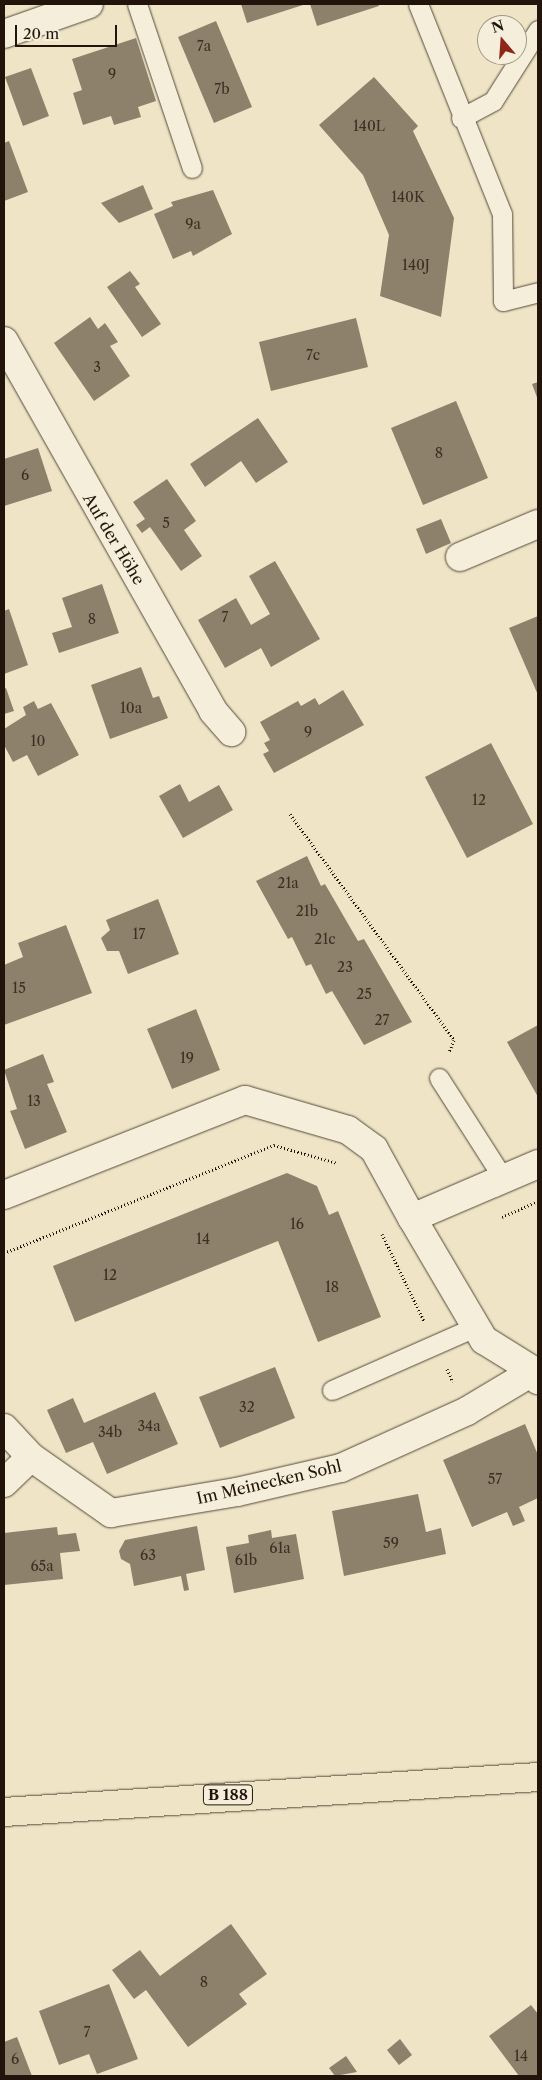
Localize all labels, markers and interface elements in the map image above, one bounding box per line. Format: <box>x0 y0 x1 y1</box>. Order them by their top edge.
scale bar <box>18 15 120 47</box>
north arrow <box>477 15 527 65</box>
text: N <box>489 16 506 37</box>
text: 20 m <box>23 24 59 43</box>
house number: 7a <box>197 38 211 54</box>
house number: 9 <box>108 66 116 82</box>
house number: 7b <box>214 81 230 97</box>
house number: 140L <box>353 118 385 134</box>
house number: 140K <box>391 189 425 205</box>
house number: 9a <box>185 216 201 232</box>
house number: 140J <box>402 257 430 273</box>
house number: 7c <box>306 347 320 363</box>
house number: 3 <box>93 359 101 375</box>
house number: 8 <box>435 445 443 461</box>
house number: 6 <box>21 467 29 483</box>
street label: Auf der Höhe <box>79 490 149 588</box>
house number: 5 <box>162 515 170 531</box>
house number: 7 <box>222 609 228 625</box>
house number: 8 <box>88 611 96 627</box>
house number: 10a <box>120 700 142 716</box>
house number: 9 <box>304 724 312 740</box>
house number: 10 <box>31 733 45 749</box>
house number: 12 <box>472 792 486 808</box>
house number: 21a <box>277 875 299 891</box>
house number: 21b <box>296 903 318 919</box>
house number: 17 <box>133 926 145 942</box>
house number: 21c <box>314 931 336 947</box>
house number: 23 <box>337 959 353 975</box>
house number: 15 <box>12 980 26 996</box>
house number: 25 <box>356 986 372 1002</box>
house number: 27 <box>375 1012 389 1028</box>
house number: 19 <box>180 1050 194 1066</box>
house number: 13 <box>27 1093 41 1109</box>
house number: 16 <box>290 1216 304 1232</box>
house number: 14 <box>196 1231 210 1247</box>
house number: 12 <box>103 1267 117 1283</box>
house number: 18 <box>325 1279 339 1295</box>
house number: 32 <box>239 1399 255 1415</box>
house number: 34a <box>137 1418 161 1434</box>
house number: 34b <box>98 1424 122 1440</box>
street label: Im Meinecken Sohl <box>195 1456 343 1508</box>
house number: 57 <box>488 1471 502 1487</box>
house number: 59 <box>383 1535 399 1551</box>
house number: 61a <box>269 1540 291 1556</box>
house number: 63 <box>140 1547 156 1563</box>
house number: 61b <box>235 1552 257 1568</box>
house number: 65a <box>30 1558 54 1574</box>
road number: B 188 <box>202 1782 254 1808</box>
house number: 8 <box>200 1974 208 1990</box>
house number: 7 <box>84 2024 90 2040</box>
house number: 14 <box>514 2048 528 2064</box>
house number: 6 <box>11 2051 19 2067</box>

